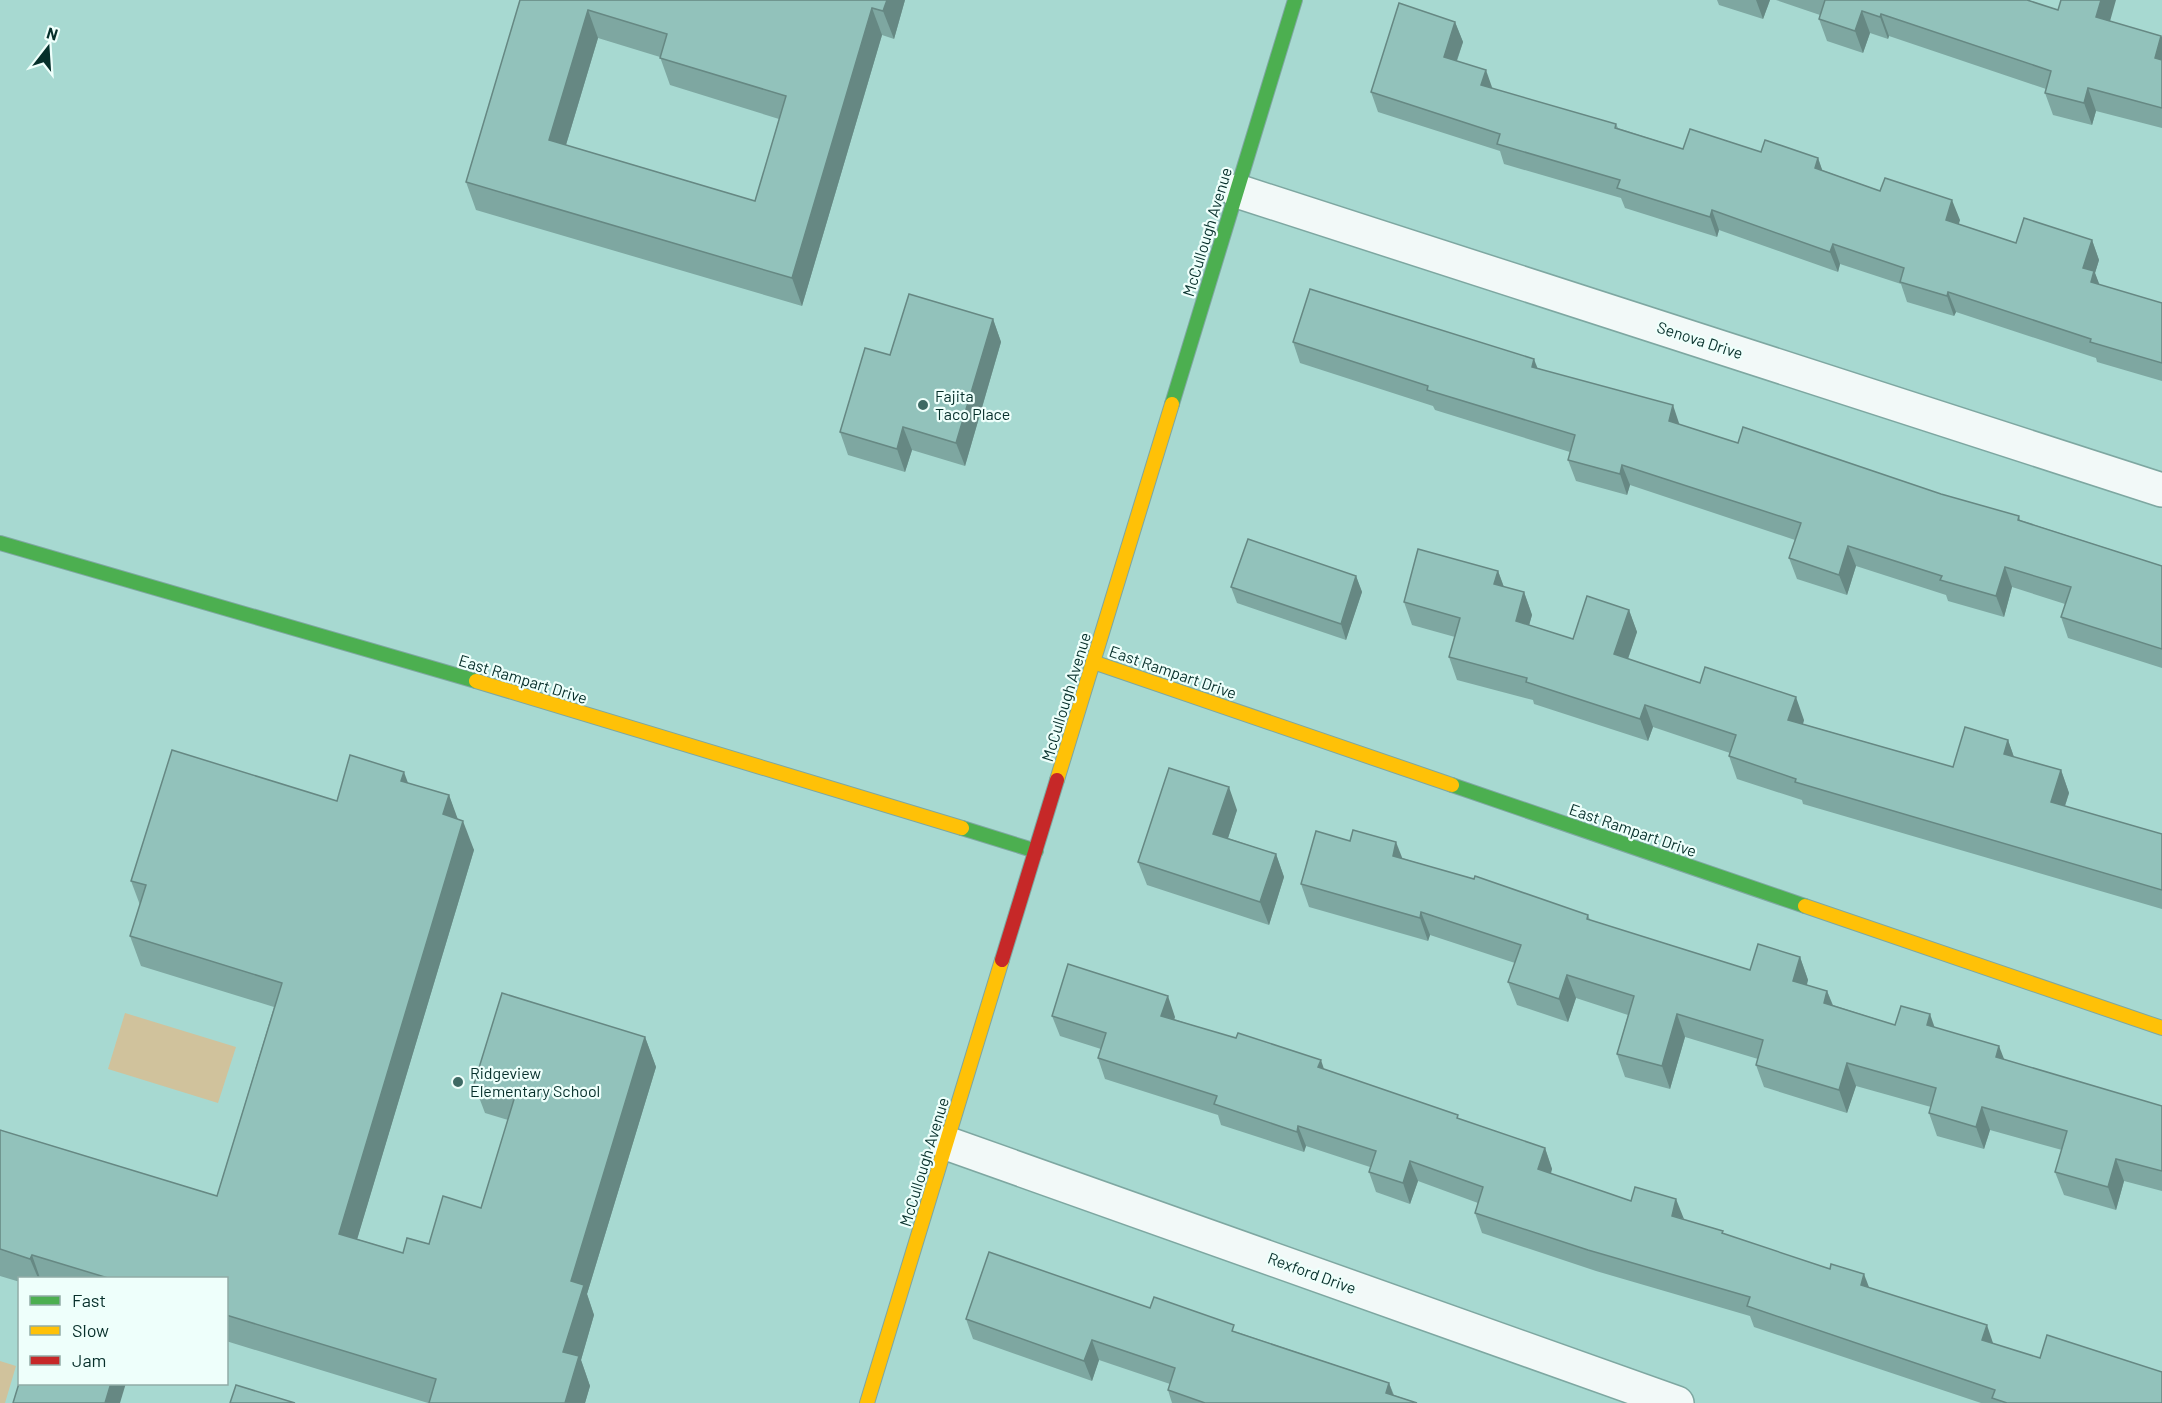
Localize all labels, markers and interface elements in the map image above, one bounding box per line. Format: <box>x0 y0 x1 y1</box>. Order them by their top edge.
north arrow <box>18 18 78 78</box>
text: N <box>45 23 60 44</box>
street label: McCullough Avenue <box>1178 165 1235 299</box>
street label: Senova Drive <box>1655 317 1746 362</box>
place label: Fajita Taco Place <box>935 386 1010 423</box>
marker: Fajita Taco Place <box>916 398 930 412</box>
street label: McCullough Avenue <box>1037 630 1094 764</box>
street label: East Rampart Drive <box>1107 641 1239 702</box>
street label: East Rampart Drive <box>457 650 590 707</box>
street label: East Rampart Drive <box>1567 799 1699 860</box>
place label: Ridgeview Elementary School <box>470 1063 600 1100</box>
marker: Ridgeview Elementary School <box>451 1075 465 1089</box>
street label: McCullough Avenue <box>895 1095 952 1229</box>
street label: Rexford Drive <box>1265 1248 1359 1297</box>
legend <box>18 1277 228 1385</box>
text: Fast <box>72 1289 106 1311</box>
text: Slow <box>72 1319 109 1341</box>
text: Jam <box>72 1349 106 1371</box>

